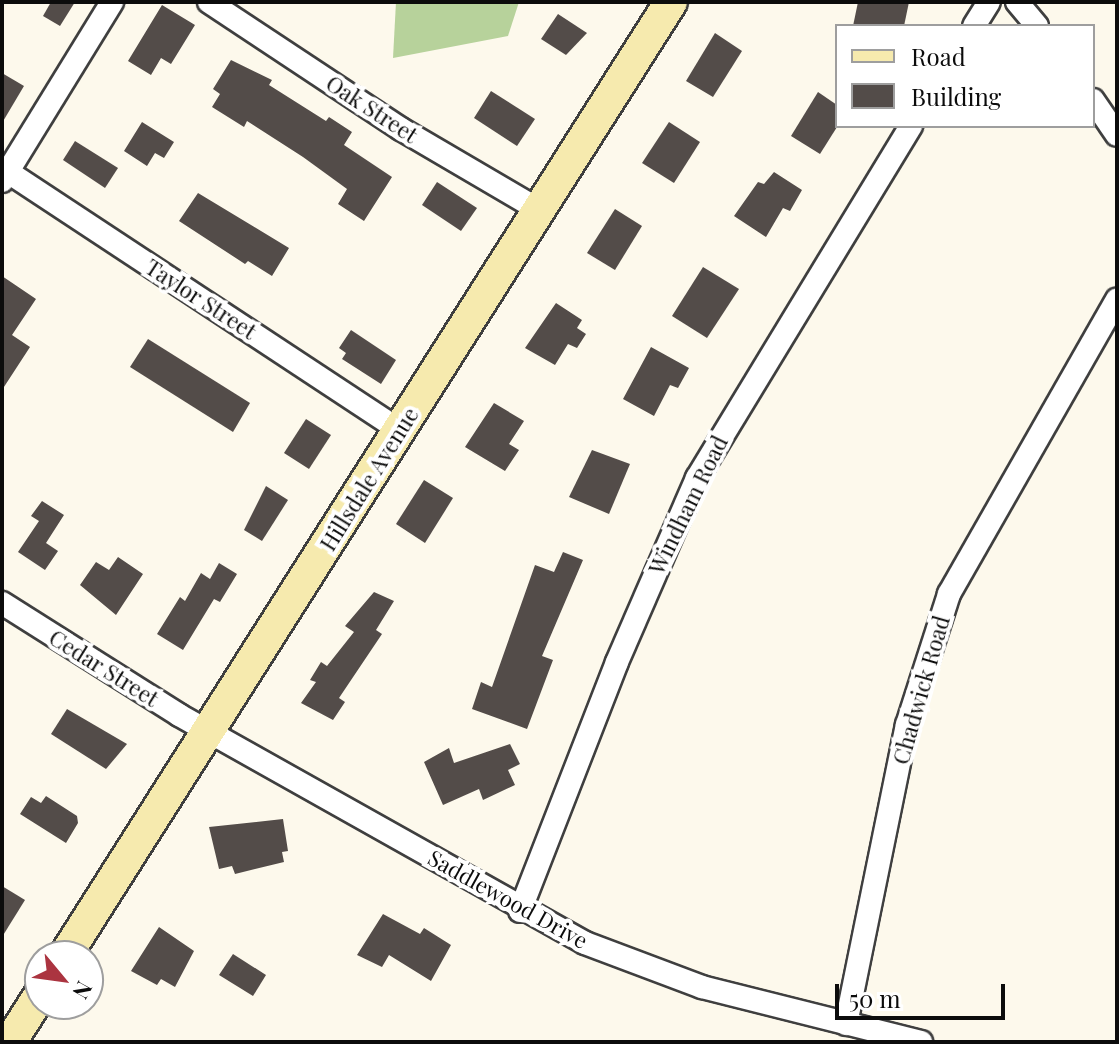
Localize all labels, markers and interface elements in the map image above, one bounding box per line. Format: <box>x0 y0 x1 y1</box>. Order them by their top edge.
legend <box>835 24 1095 128</box>
text: Road <box>911 40 966 72</box>
street label: Oak Street <box>321 70 423 148</box>
text: Building <box>911 80 1001 112</box>
street label: Taylor Street <box>140 253 262 345</box>
street label: Hillsdale Avenue <box>314 402 424 556</box>
street label: Windham Road <box>643 431 733 579</box>
street label: Chadwick Road <box>887 613 955 767</box>
street label: Cedar Street <box>44 624 164 712</box>
street label: Saddlewood Drive <box>424 844 592 954</box>
north arrow <box>24 940 104 1020</box>
scale bar <box>839 968 1009 1018</box>
text: N <box>66 976 100 1005</box>
text: 50 m <box>849 982 901 1014</box>

